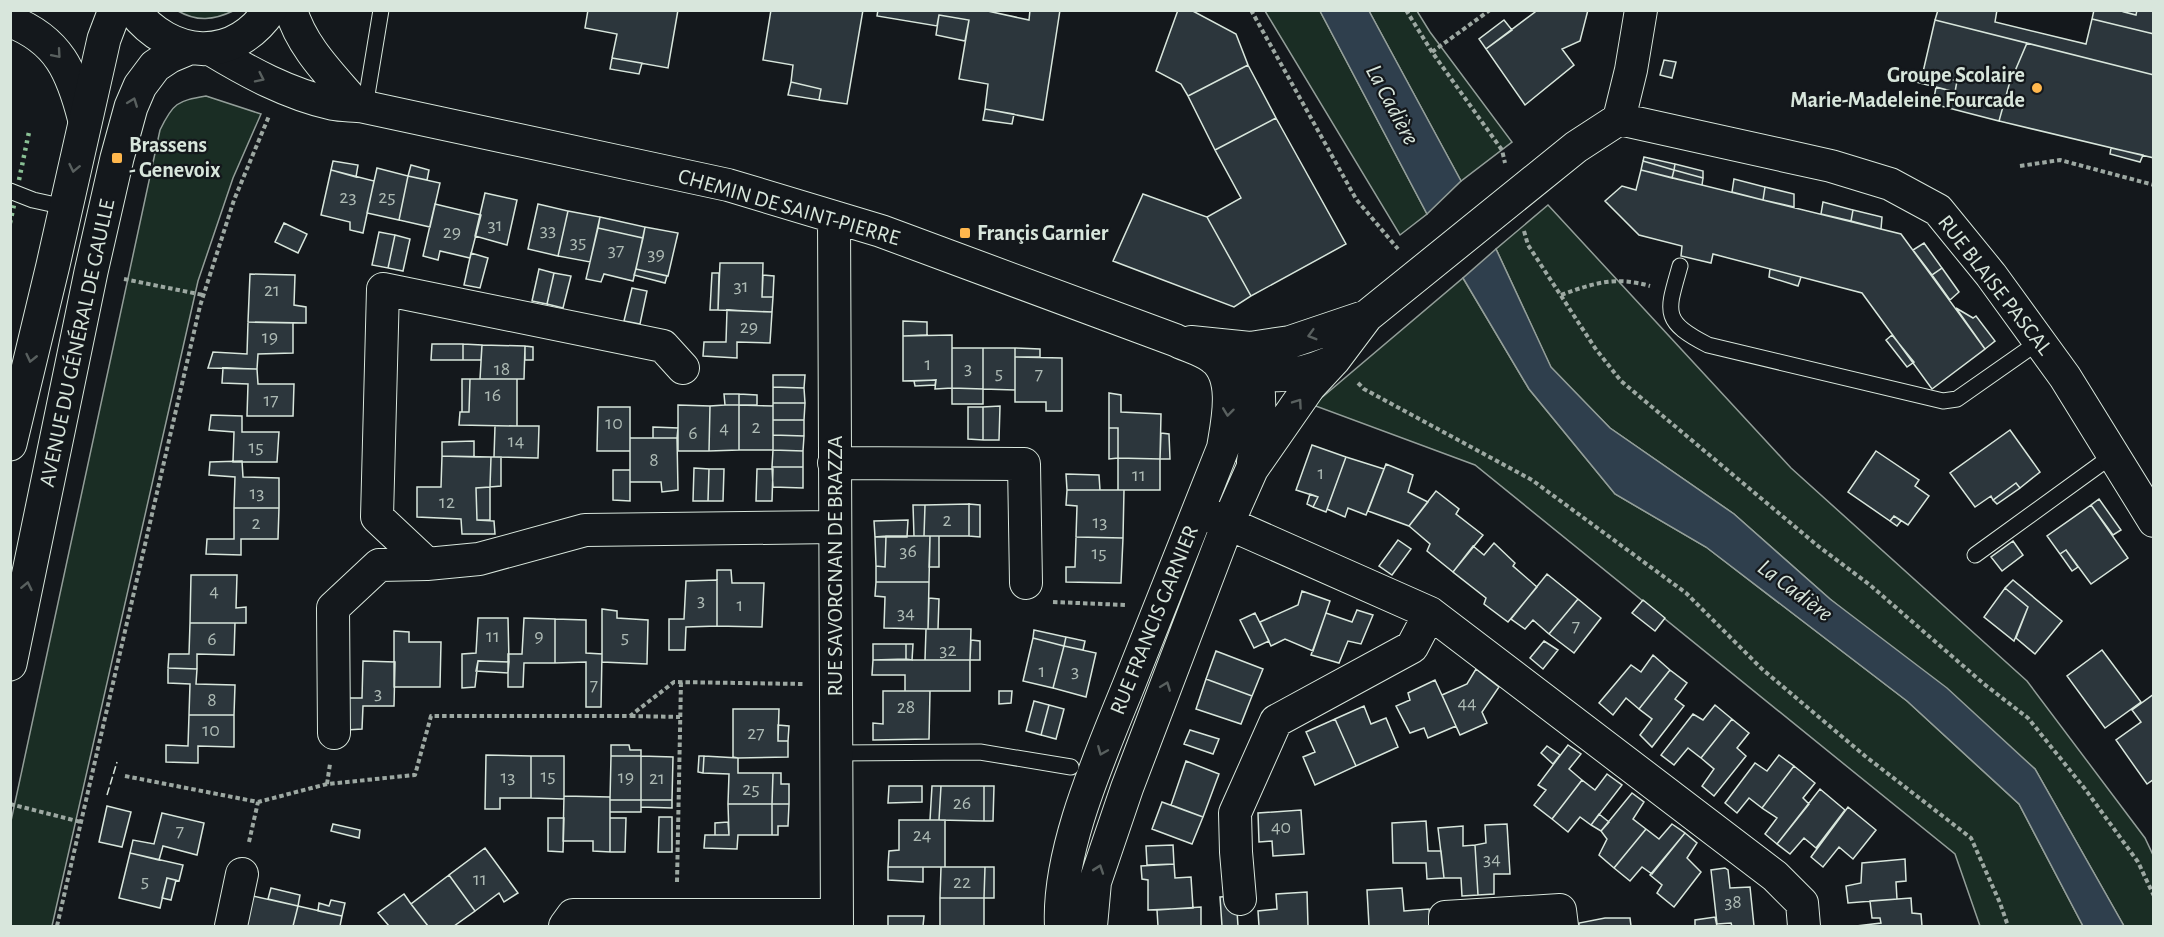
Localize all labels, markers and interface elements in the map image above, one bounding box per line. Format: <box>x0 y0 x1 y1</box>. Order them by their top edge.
one-way arrow <box>50 48 61 58</box>
water label: La Cadière <box>1361 61 1423 149</box>
place label: Groupe Scolaire Marie-Madeleine Fourcade <box>1790 64 2025 111</box>
one-way arrow <box>254 70 265 82</box>
marker: Groupe Scolaire Marie-Madeleine Fourcade <box>2030 81 2044 95</box>
one-way arrow <box>126 97 138 108</box>
place label: Brassens - Genevoix <box>129 134 221 181</box>
marker: Brassens - Genevoix <box>110 151 124 165</box>
one-way arrow <box>68 163 81 173</box>
street label: CHEMIN DE SAINT-PIERRE <box>676 165 903 249</box>
house number: 23 <box>339 187 357 207</box>
house number: 25 <box>378 187 396 207</box>
street label: AVENUE DU GÉNÉRAL DE GAULLE <box>35 196 118 489</box>
street label: RUE BLAISE PASCAL <box>1934 211 2057 360</box>
house number: 31 <box>487 215 503 235</box>
house number: 33 <box>540 220 556 240</box>
house number: 29 <box>443 222 461 242</box>
place label: Françis Garnier <box>977 222 1109 244</box>
marker: Françis Garnier <box>958 226 972 240</box>
house number: 35 <box>570 232 586 252</box>
house number: 37 <box>608 240 624 260</box>
house number: 39 <box>647 244 665 264</box>
house number: 31 <box>733 276 749 296</box>
house number: 21 <box>264 280 280 300</box>
house number: 29 <box>740 317 758 337</box>
house number: 19 <box>262 327 278 347</box>
one-way arrow <box>1307 328 1318 340</box>
one-way arrow <box>25 353 38 363</box>
house number: 1 <box>925 354 931 374</box>
house number: 3 <box>964 358 972 378</box>
house number: 18 <box>494 359 510 379</box>
house number: 5 <box>995 363 1003 383</box>
house number: 7 <box>1035 364 1043 384</box>
house number: 16 <box>485 385 501 405</box>
house number: 17 <box>263 390 279 410</box>
one-way arrow <box>1291 399 1302 410</box>
one-way arrow <box>1223 407 1235 417</box>
house number: 10 <box>605 413 623 433</box>
house number: 2 <box>751 417 761 437</box>
house number: 4 <box>719 418 729 438</box>
house number: 6 <box>688 423 698 443</box>
house number: 14 <box>508 431 524 451</box>
street label: RUE SAVORGNAN DE BRAZZA <box>824 435 846 697</box>
house number: 15 <box>248 437 264 457</box>
house number: 8 <box>649 450 659 470</box>
house number: 1 <box>1318 463 1324 483</box>
house number: 11 <box>1132 465 1146 485</box>
house number: 13 <box>249 483 265 503</box>
house number: 12 <box>439 492 455 512</box>
house number: 2 <box>942 510 952 530</box>
house number: 13 <box>1092 512 1108 532</box>
house number: 2 <box>251 513 261 533</box>
street label: RUE FRANCIS GARNIER <box>1106 522 1202 718</box>
house number: 36 <box>899 541 917 561</box>
house number: 15 <box>1091 543 1107 563</box>
water label: La Cadière <box>1753 555 1837 627</box>
one-way arrow <box>19 581 32 591</box>
house number: 4 <box>209 581 219 601</box>
house number: 3 <box>697 590 705 610</box>
house number: 1 <box>737 595 743 615</box>
house number: 34 <box>897 603 915 623</box>
house number: 7 <box>1572 616 1580 636</box>
house number: 11 <box>486 626 500 646</box>
house number: 9 <box>534 626 544 646</box>
house number: 5 <box>621 627 629 647</box>
house number: 6 <box>207 629 217 649</box>
house number: 32 <box>939 640 957 660</box>
house number: 1 <box>1039 661 1045 681</box>
house number: 3 <box>1071 661 1079 681</box>
house number: 7 <box>590 675 598 695</box>
one-way arrow <box>1159 681 1172 692</box>
house number: 3 <box>374 683 382 703</box>
house number: 8 <box>207 690 217 710</box>
house number: 44 <box>1457 693 1477 713</box>
house number: 28 <box>897 697 915 717</box>
house number: 10 <box>202 720 220 740</box>
house number: 27 <box>747 723 765 743</box>
one-way arrow <box>1097 745 1109 756</box>
house number: 15 <box>540 766 556 786</box>
house number: 13 <box>500 767 516 787</box>
house number: 19 <box>618 767 634 787</box>
house number: 21 <box>649 768 665 788</box>
house number: 25 <box>742 779 760 799</box>
house number: 26 <box>953 793 971 813</box>
house number: 40 <box>1271 817 1291 837</box>
house number: 7 <box>176 821 184 841</box>
house number: 24 <box>913 825 931 845</box>
house number: 34 <box>1483 849 1501 869</box>
one-way arrow <box>1092 864 1105 875</box>
house number: 11 <box>473 869 487 889</box>
house number: 5 <box>141 871 149 891</box>
house number: 22 <box>953 872 971 892</box>
house number: 38 <box>1724 892 1742 912</box>

